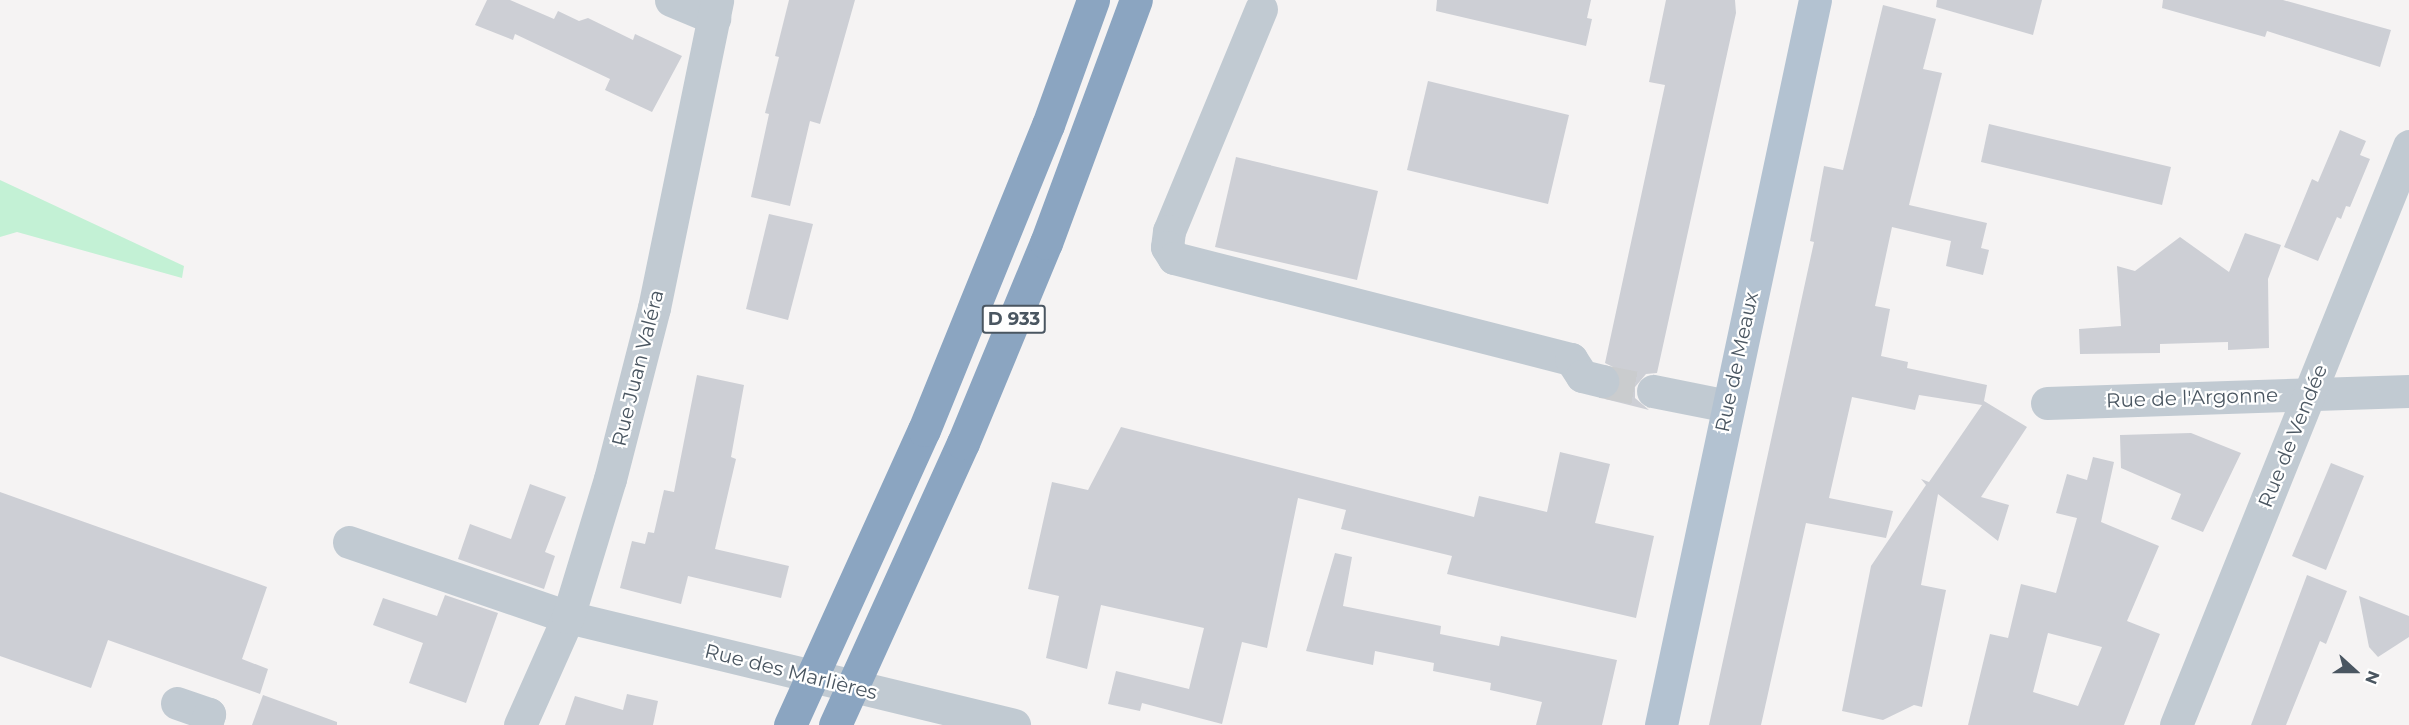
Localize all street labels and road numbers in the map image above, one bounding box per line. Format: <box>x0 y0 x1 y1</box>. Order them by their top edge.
street label: Rue Juan Valéra <box>607 287 669 449</box>
street label: Rue de Meaux <box>1710 290 1764 434</box>
road number: D 933 <box>981 304 1047 334</box>
street label: Rue de Vendée <box>2253 361 2333 511</box>
street label: Rue de l'Argonne <box>2106 383 2278 413</box>
street label: Rue des Marlières <box>702 639 880 705</box>

